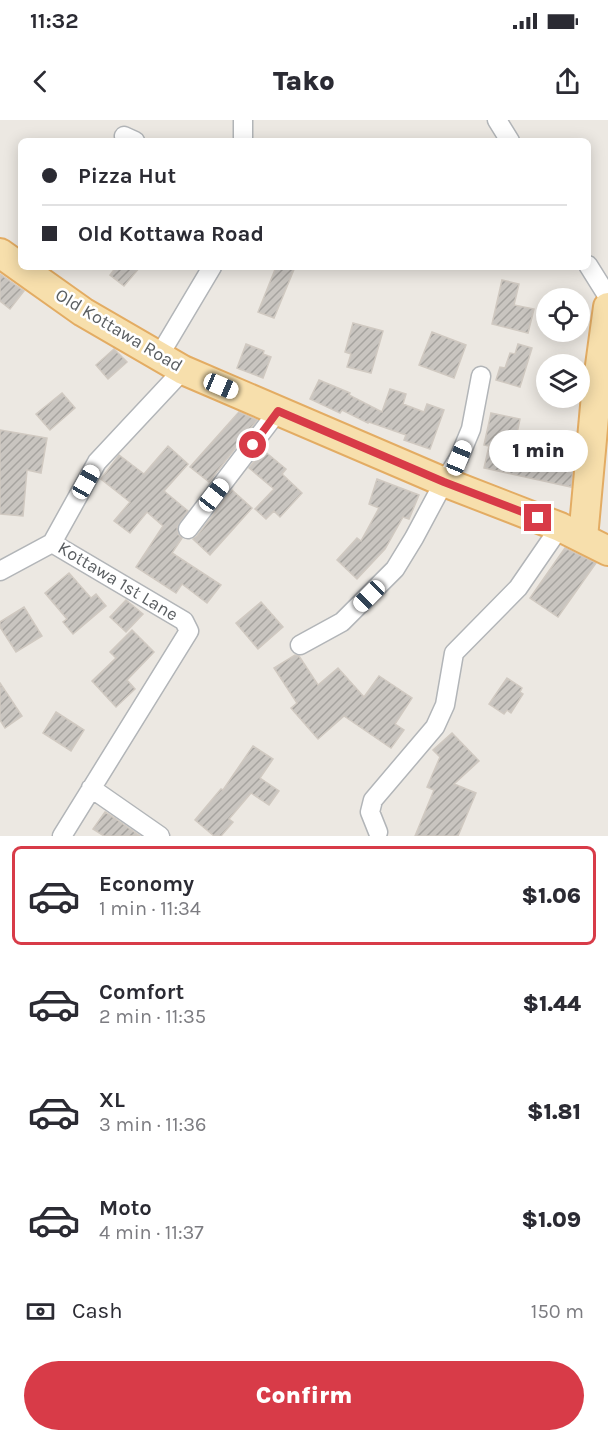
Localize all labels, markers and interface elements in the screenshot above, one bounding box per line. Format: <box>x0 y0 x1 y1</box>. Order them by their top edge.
text: 11:32 <box>30 8 79 34</box>
icon: back <box>24 65 57 98</box>
text: Tako <box>273 65 335 97</box>
icon: share <box>551 65 584 98</box>
text: Pizza Hut <box>78 163 176 189</box>
text: Old Kottawa Road <box>78 221 264 247</box>
street label: Old Kottawa Road <box>51 283 187 377</box>
map controls <box>536 288 590 408</box>
button: locate <box>536 288 590 342</box>
button: layers <box>536 354 590 408</box>
car <box>201 371 241 401</box>
route start <box>239 431 266 458</box>
callout: 1 min <box>488 431 588 473</box>
car <box>444 438 474 478</box>
text: 1 min <box>512 439 565 462</box>
car <box>69 462 103 502</box>
car <box>196 475 232 515</box>
route end <box>524 504 551 531</box>
street label: Kottawa 1st Lane <box>54 536 182 626</box>
car <box>350 577 388 615</box>
icon: car <box>27 869 81 923</box>
text: Economy <box>99 871 194 897</box>
text: $1.06 <box>522 883 581 909</box>
text: 1 min · 11:34 <box>99 897 201 920</box>
icon: car <box>27 977 81 1031</box>
text: Comfort <box>99 979 184 1005</box>
text: $1.44 <box>523 991 581 1017</box>
text: 2 min · 11:35 <box>99 1005 206 1028</box>
icon: car <box>27 1085 81 1139</box>
text: XL <box>99 1087 125 1113</box>
text: $1.81 <box>527 1099 581 1125</box>
text: 3 min · 11:36 <box>99 1113 206 1136</box>
icon: car <box>27 1193 81 1247</box>
text: Moto <box>99 1195 152 1221</box>
text: $1.09 <box>522 1207 581 1233</box>
text: 4 min · 11:37 <box>99 1221 204 1244</box>
icon: cash <box>24 1295 57 1328</box>
text: Cash <box>72 1298 122 1324</box>
text: 150 m <box>531 1300 584 1323</box>
button: Confirm <box>24 1361 584 1430</box>

